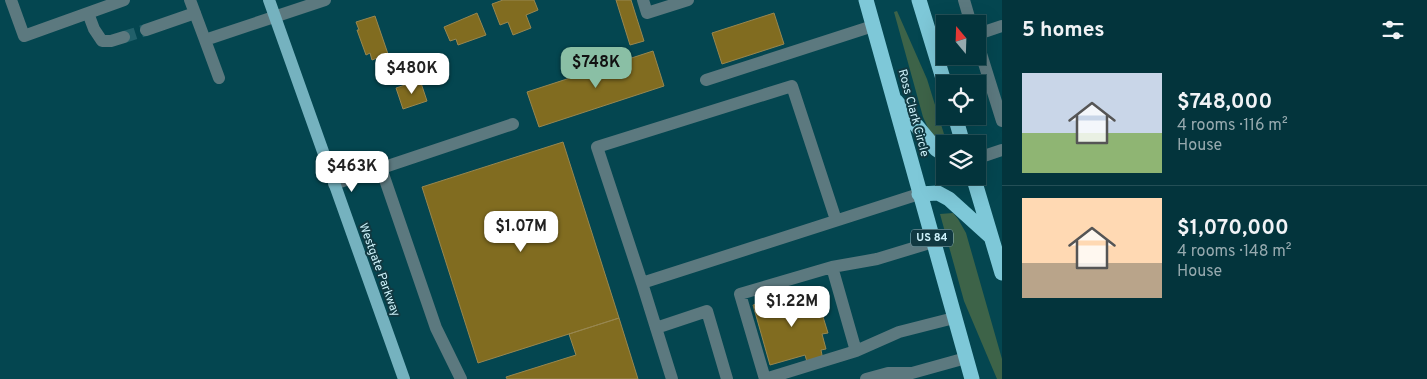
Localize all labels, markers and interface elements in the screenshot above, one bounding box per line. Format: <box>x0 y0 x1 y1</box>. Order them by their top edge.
north arrow <box>936 15 986 65</box>
map controls <box>936 15 986 185</box>
icon: filters <box>1379 16 1407 44</box>
text: 5 homes <box>1022 17 1105 44</box>
pin: $748K <box>561 46 631 89</box>
pin: $480K <box>377 52 447 95</box>
text: $748K <box>572 53 620 73</box>
text: $480K <box>386 59 438 79</box>
street label: Ross Clark Circle <box>894 67 932 159</box>
button: locate <box>936 75 986 125</box>
text: $748,000 <box>1177 89 1272 116</box>
icon: home <box>1062 93 1122 153</box>
text: 4 rooms · 116 m² <box>1177 116 1288 136</box>
button: layers <box>936 135 986 185</box>
text: House <box>1177 136 1222 156</box>
pin: $463K <box>317 150 387 193</box>
text: $463K <box>327 157 377 177</box>
pin: $1.07M <box>480 210 562 253</box>
text: $1,070,000 <box>1177 215 1289 242</box>
text: $1.07M <box>495 217 547 237</box>
icon: home <box>1062 218 1122 278</box>
street label: Westgate Parkway <box>355 221 403 319</box>
road number: US 84 <box>911 230 953 247</box>
text: 4 rooms · 148 m² <box>1177 242 1292 262</box>
text: House <box>1177 262 1222 282</box>
pin: $1.22M <box>751 286 833 328</box>
text: $1.22M <box>766 292 818 312</box>

